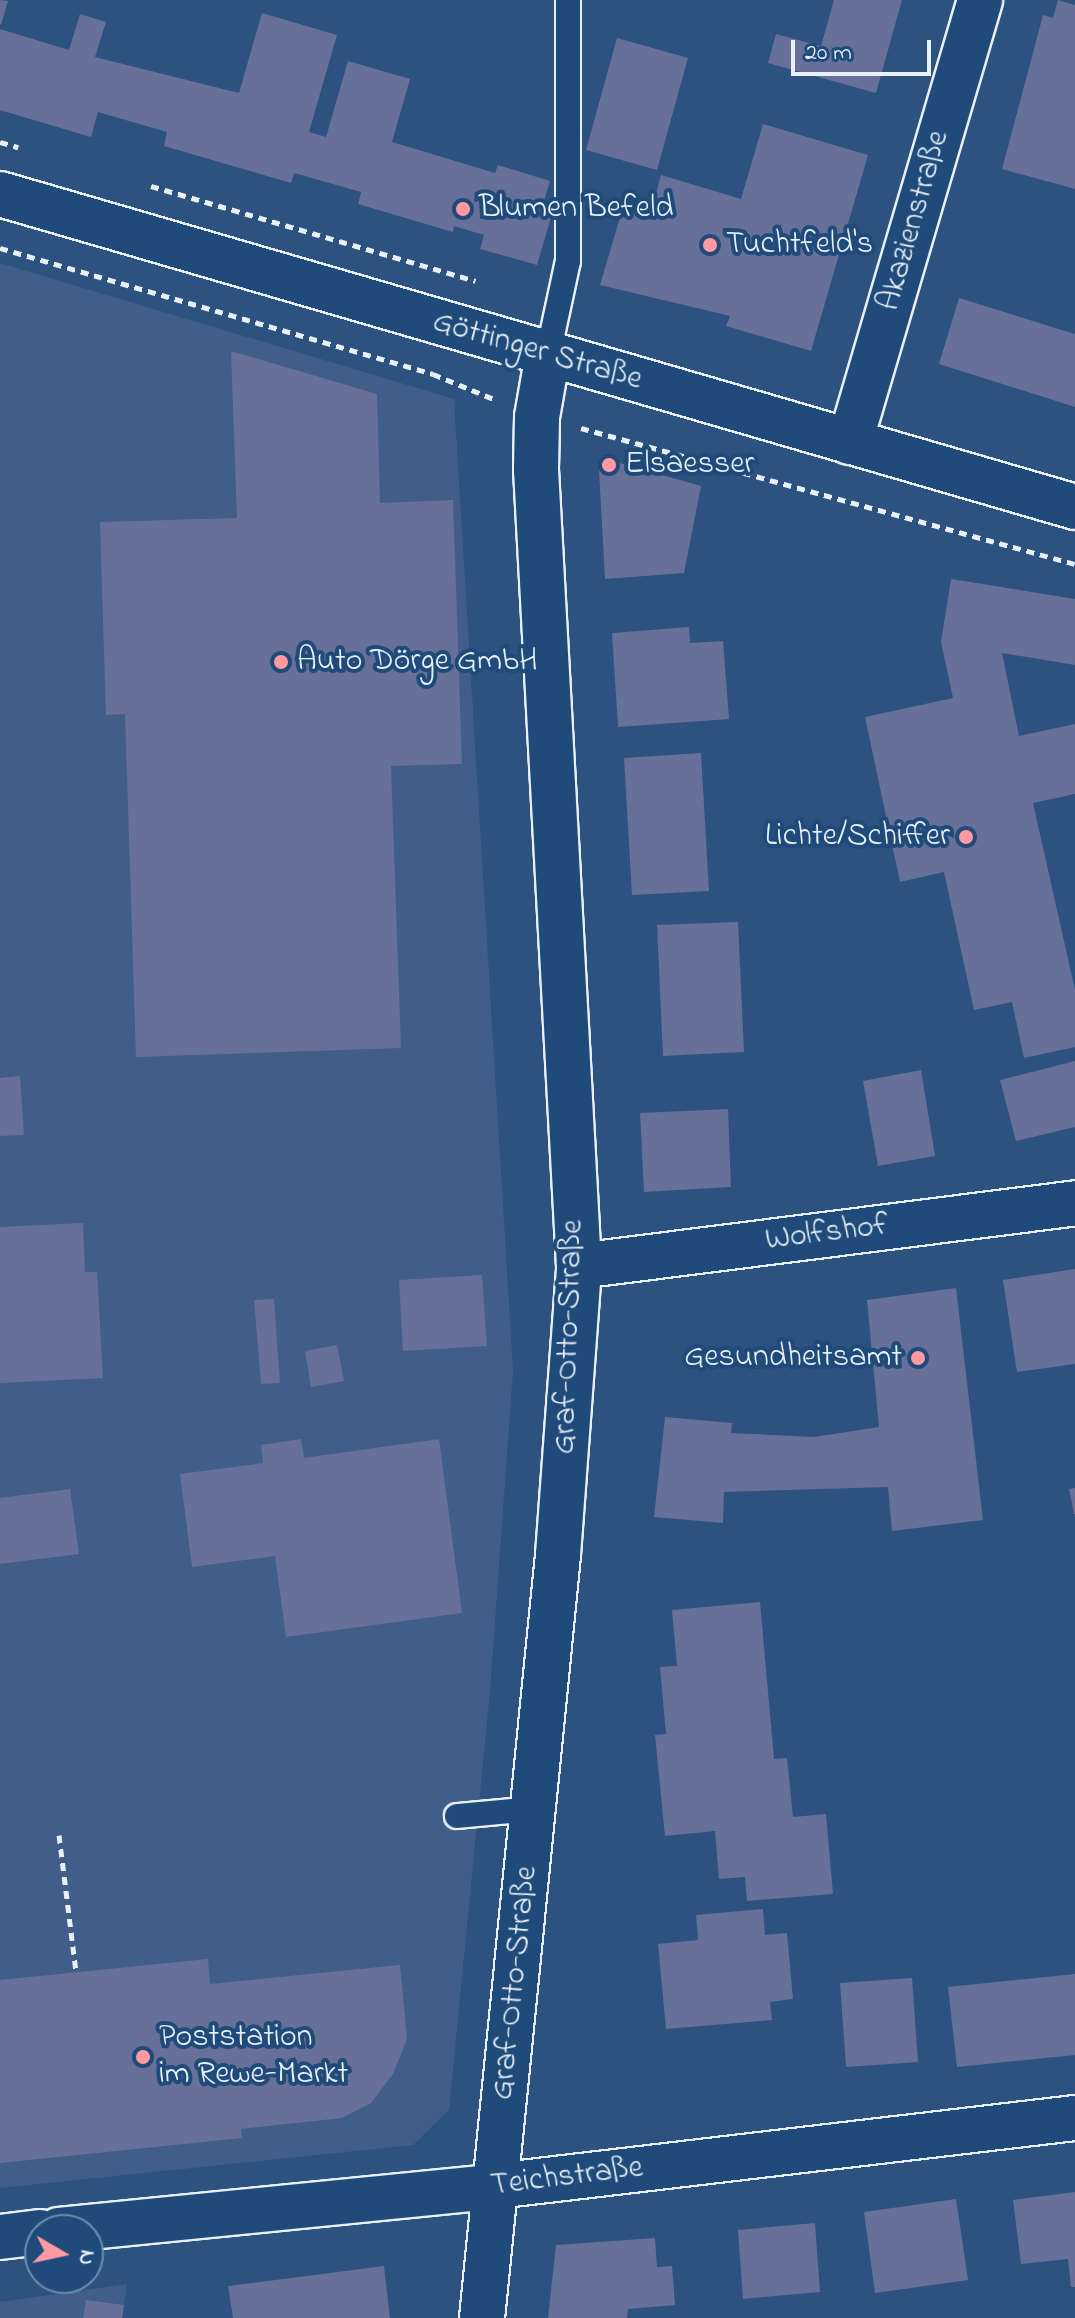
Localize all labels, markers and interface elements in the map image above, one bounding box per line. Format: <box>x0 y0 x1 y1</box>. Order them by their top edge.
scale bar <box>795 24 935 74</box>
text: 20 m <box>805 36 852 71</box>
street label: Akazienstraße <box>871 127 959 315</box>
place label: Blumen Befeld <box>479 190 674 228</box>
marker: Blumen Befeld <box>454 200 472 218</box>
place label: Tuchtfeld's <box>726 226 873 264</box>
marker: Tuchtfeld's <box>701 236 719 254</box>
street label: Göttinger Straße <box>428 304 646 400</box>
place label: Elsaesser <box>625 446 755 484</box>
marker: Elsaesser <box>600 456 618 474</box>
place label: Auto Dörge GmbH <box>297 643 537 681</box>
marker: Auto Dörge GmbH <box>272 653 290 671</box>
place label: Lichte/Schiffer <box>765 818 950 856</box>
marker: Lichte/Schiffer <box>957 828 975 846</box>
street label: Wolfshof <box>763 1207 891 1261</box>
street label: Graf-Otto-Straße <box>547 1219 593 1455</box>
place label: Gesundheitsamt <box>684 1339 902 1377</box>
marker: Gesundheitsamt <box>909 1349 927 1367</box>
street label: Graf-Otto-Straße <box>485 1864 547 2102</box>
place label: Poststation im Rewe-Markt <box>159 2020 348 2095</box>
marker: Poststation im Rewe-Markt <box>134 2048 152 2066</box>
street label: Teichstraße <box>489 2150 645 2206</box>
north arrow <box>24 2214 104 2294</box>
text: N <box>69 2248 103 2267</box>

